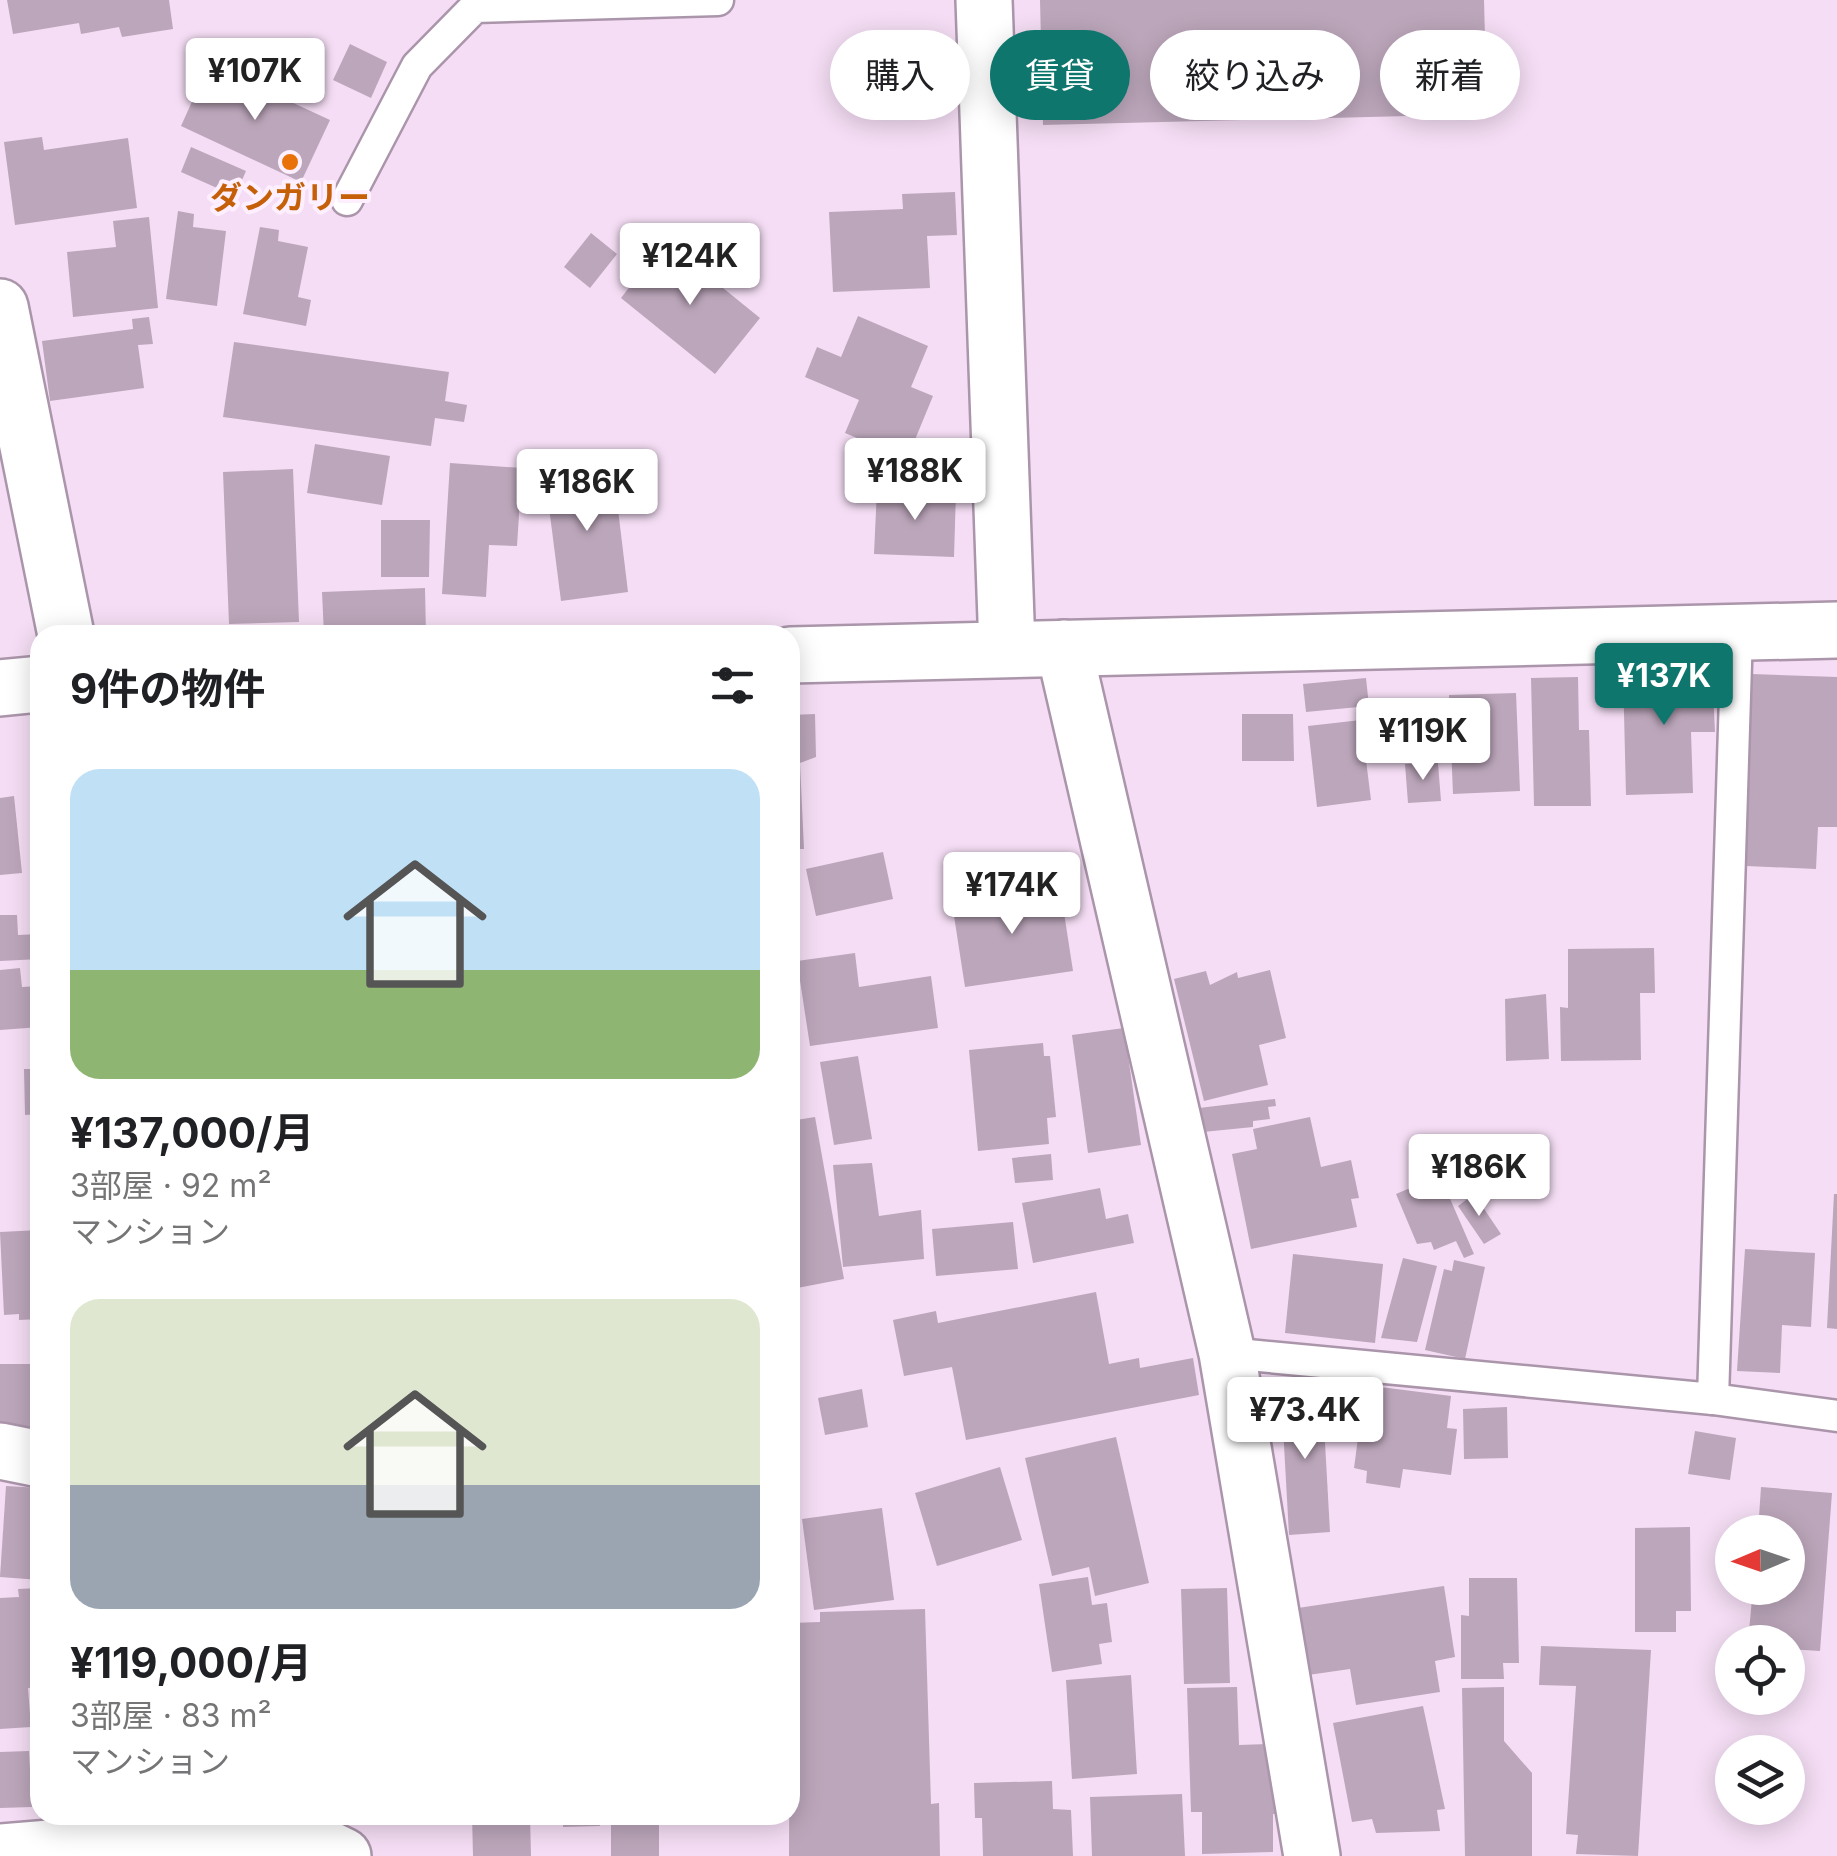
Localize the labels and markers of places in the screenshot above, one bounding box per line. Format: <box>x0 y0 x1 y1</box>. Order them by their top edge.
pin: ¥107K <box>185 38 325 123</box>
marker: ダンガリー <box>279 151 301 173</box>
place label: ダンガリー <box>210 178 370 217</box>
pin: ¥124K <box>620 223 760 308</box>
pin: ¥188K <box>845 438 985 523</box>
pin: ¥186K <box>517 449 657 534</box>
pin: ¥137K <box>1594 643 1734 728</box>
pin: ¥119K <box>1353 698 1493 783</box>
pin: ¥174K <box>942 852 1082 937</box>
pin: ¥186K <box>1409 1134 1549 1219</box>
pin: ¥73.4K <box>1224 1377 1386 1462</box>

